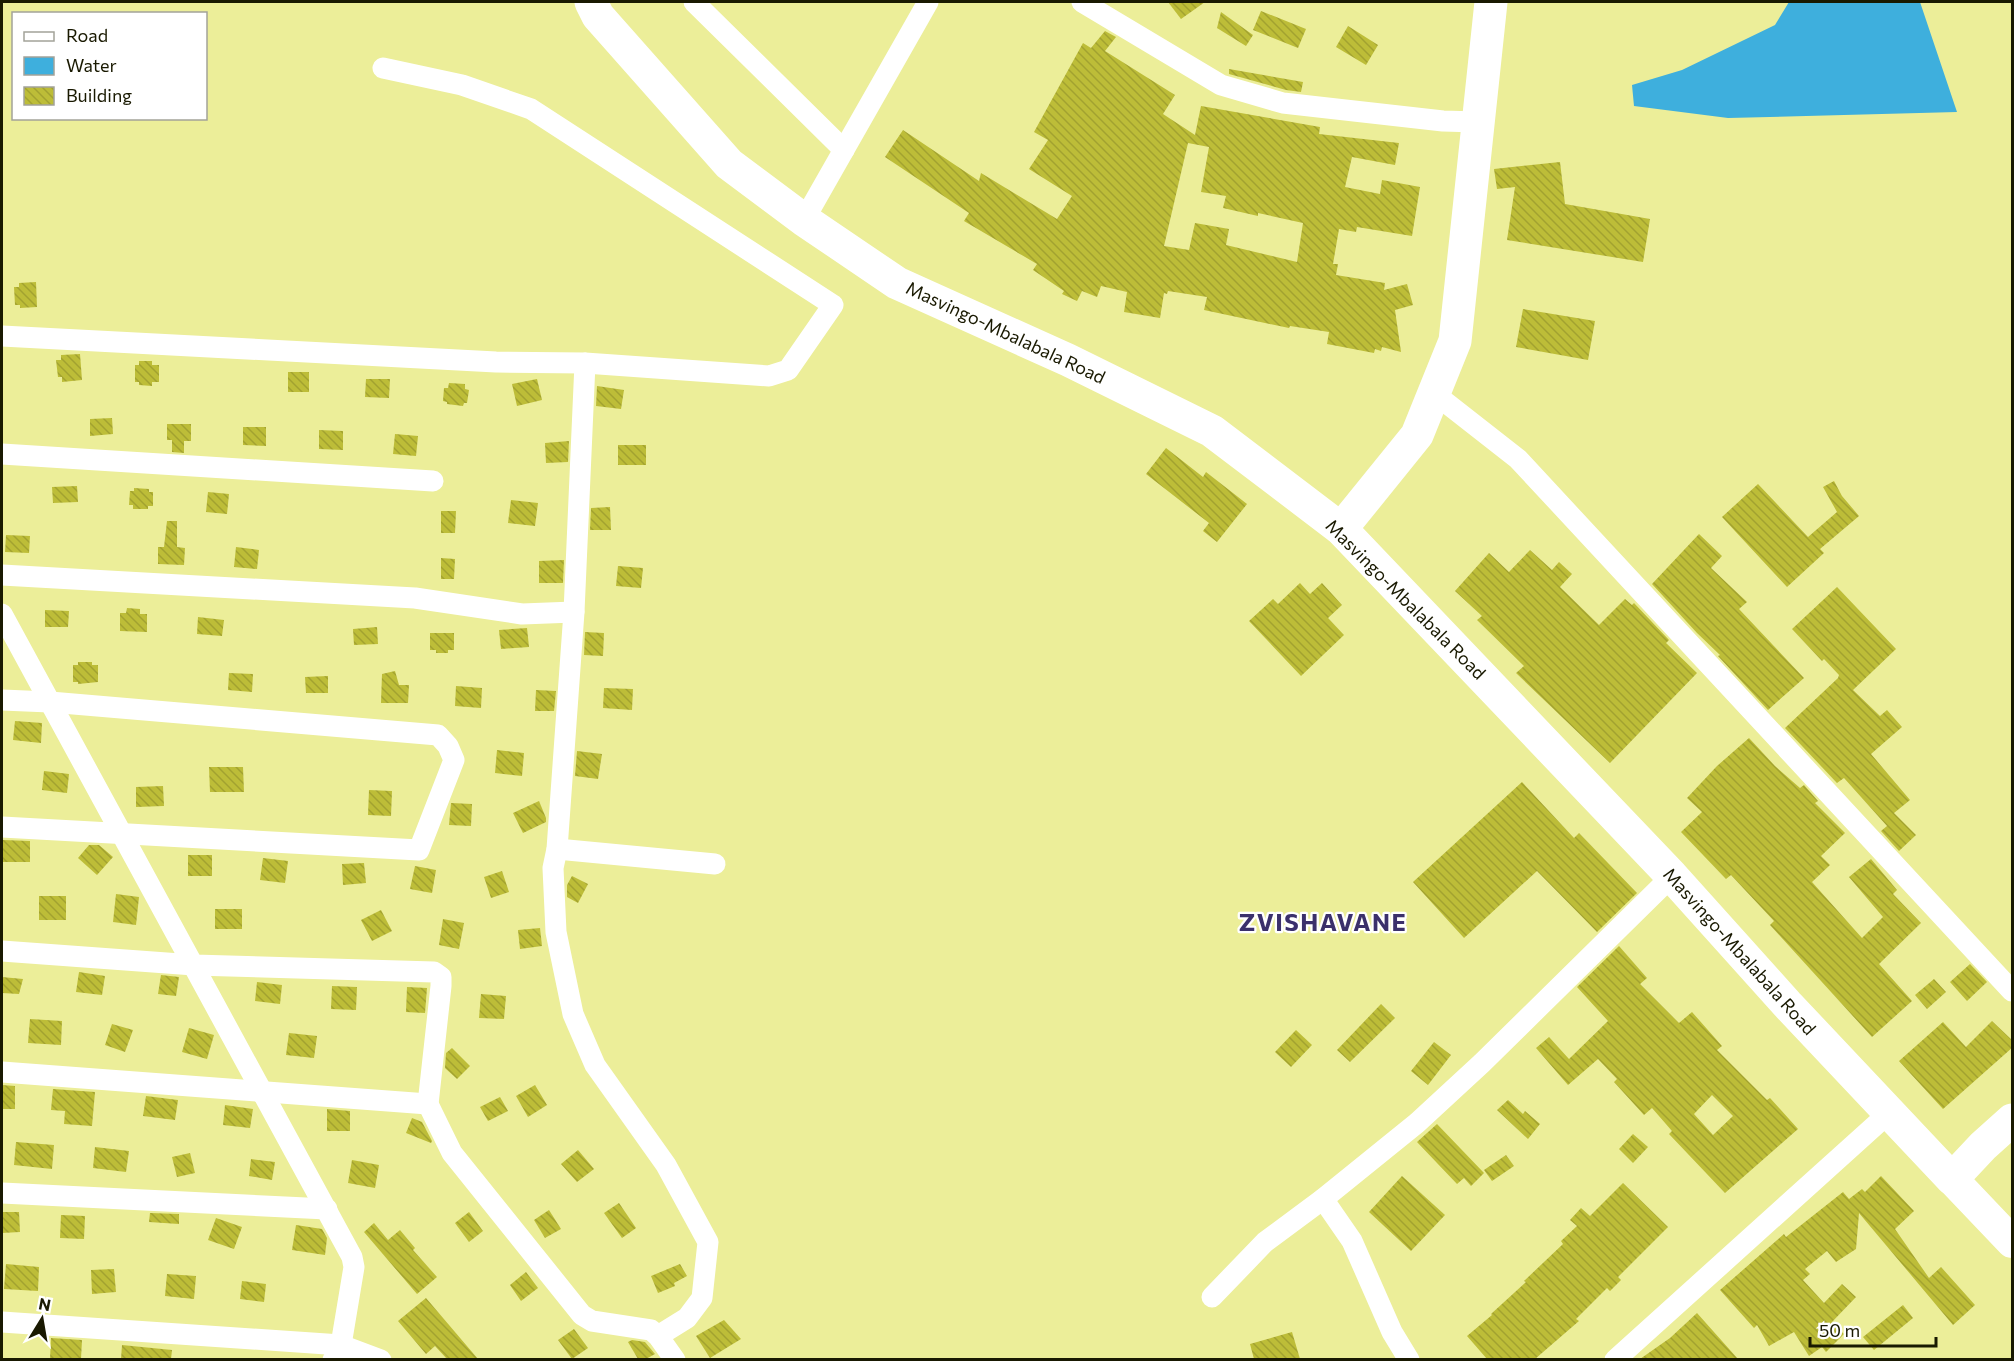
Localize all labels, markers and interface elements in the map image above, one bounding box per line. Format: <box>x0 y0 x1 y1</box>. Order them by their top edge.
legend <box>12 12 207 120</box>
text: Road <box>66 24 108 46</box>
text: Water <box>66 54 117 76</box>
text: Building <box>66 84 132 106</box>
street label: Masvingo-Mbalabala Road <box>903 276 1109 388</box>
street label: Masvingo-Mbalabala Road <box>1321 514 1491 684</box>
street label: Masvingo-Mbalabala Road <box>1659 863 1821 1039</box>
district label: ZVISHAVANE <box>1239 907 1407 936</box>
north arrow <box>12 1289 72 1349</box>
text: N <box>37 1293 53 1314</box>
scale bar <box>1810 1310 1936 1348</box>
text: 50 m <box>1819 1319 1860 1341</box>

